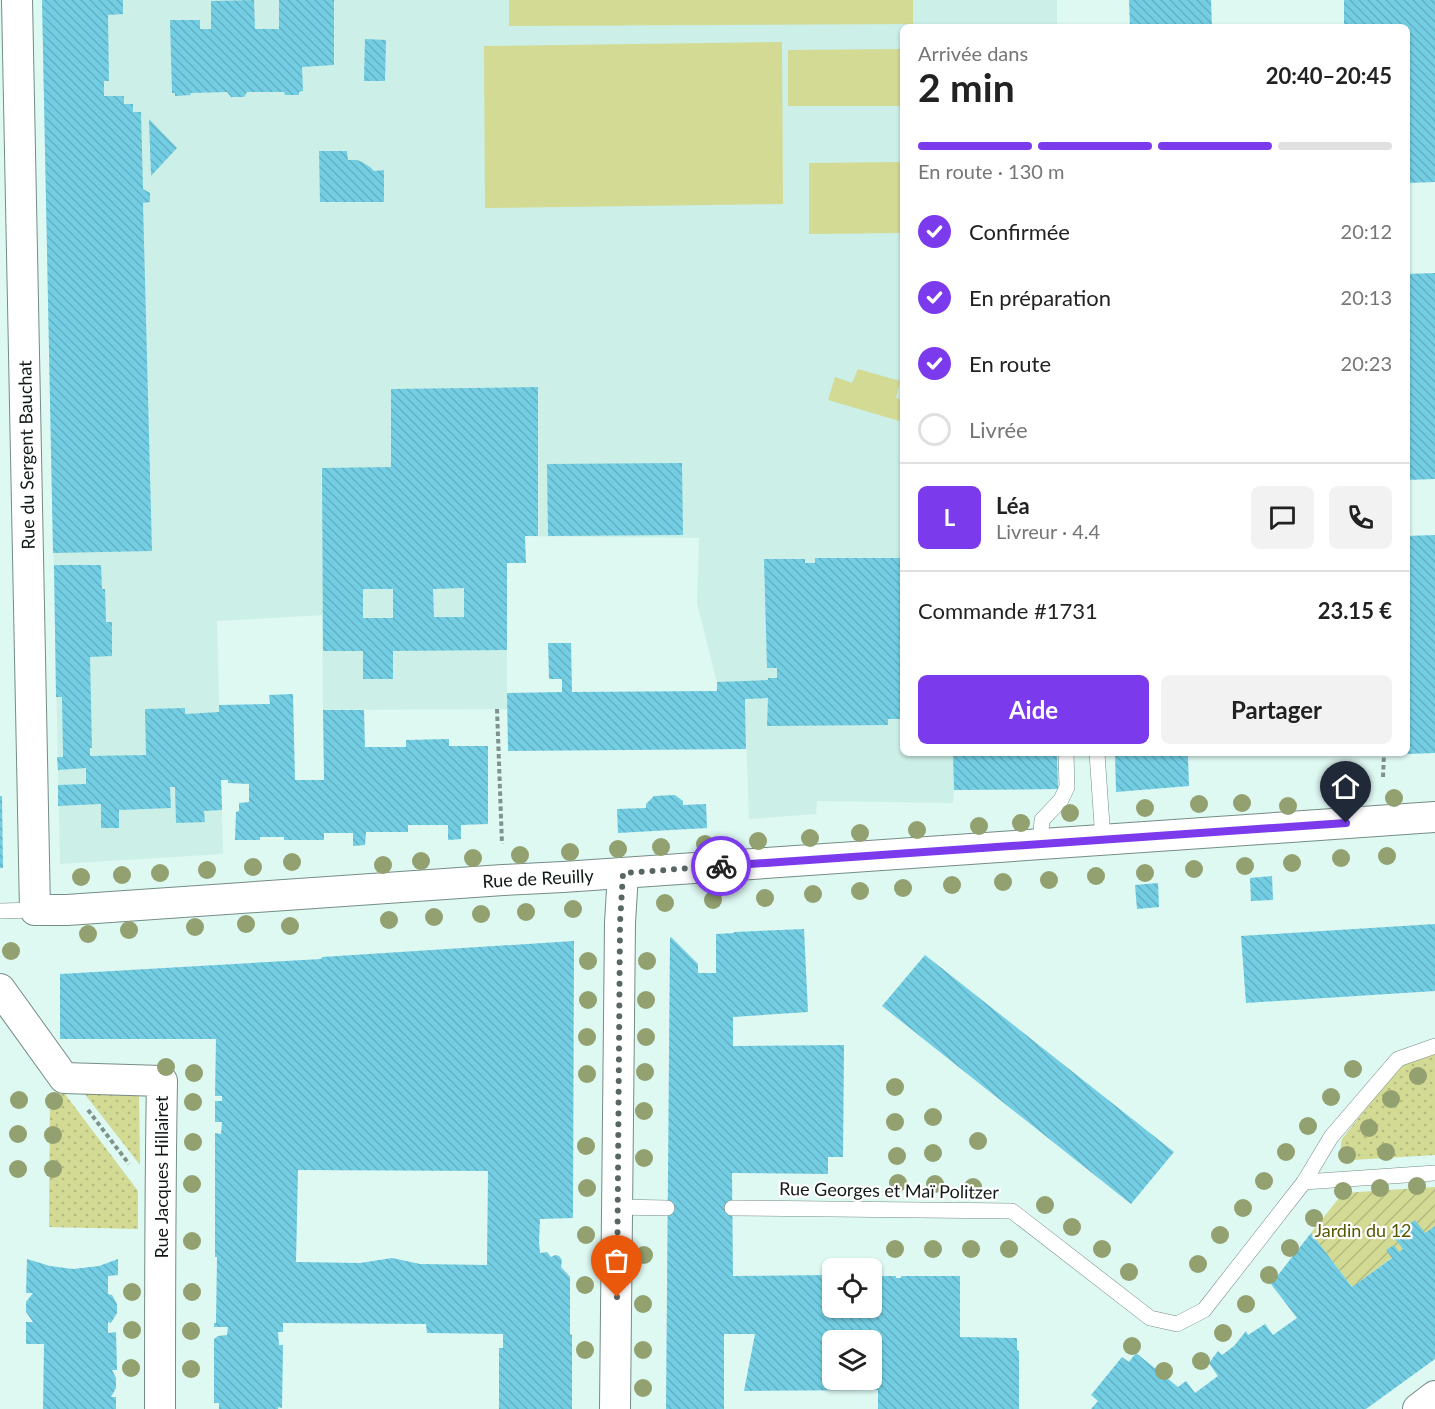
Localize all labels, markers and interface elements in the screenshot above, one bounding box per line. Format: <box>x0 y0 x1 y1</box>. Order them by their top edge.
text: Arrivée dans <box>918 41 1028 65</box>
text: 20:40–20:45 <box>1266 62 1392 89</box>
text: 2 min <box>918 64 1015 110</box>
text: En route · 130 m <box>918 159 1064 183</box>
icon: check <box>918 215 951 248</box>
text: Confirmée <box>969 218 1070 245</box>
text: 20:12 <box>1341 219 1392 243</box>
icon: check <box>918 281 951 314</box>
text: En préparation <box>969 284 1111 311</box>
text: 20:13 <box>1341 285 1392 309</box>
icon: check <box>918 347 951 380</box>
text: En route <box>969 350 1051 377</box>
text: 20:23 <box>1341 351 1392 375</box>
street label: Rue du Sergent Bauchat <box>13 360 39 550</box>
text: Livrée <box>969 416 1028 443</box>
button: chat <box>1251 486 1314 549</box>
button: phone <box>1329 486 1392 549</box>
text: Léa <box>996 492 1030 519</box>
text: L <box>944 504 955 531</box>
text: Livreur · 4.4 <box>996 519 1100 543</box>
text: Commande #1731 <box>918 597 1098 624</box>
text: 23.15 € <box>1318 597 1392 624</box>
button: Aide <box>918 675 1149 744</box>
button: Partager <box>1161 675 1392 744</box>
pin <box>1320 761 1371 823</box>
icon: home <box>1329 770 1362 803</box>
courier <box>691 836 751 896</box>
icon: bike <box>705 850 738 883</box>
street label: Rue de Reuilly <box>482 864 595 892</box>
street label: Rue Jacques Hillairet <box>150 1095 172 1258</box>
street label: Rue Georges et Maï Politzer <box>779 1177 999 1203</box>
park label: Jardin du 12 <box>1314 1219 1412 1241</box>
pin <box>591 1235 642 1297</box>
icon: bag <box>600 1244 633 1277</box>
map controls <box>822 1258 882 1390</box>
button: locate <box>822 1258 882 1318</box>
button: layers <box>822 1330 882 1390</box>

